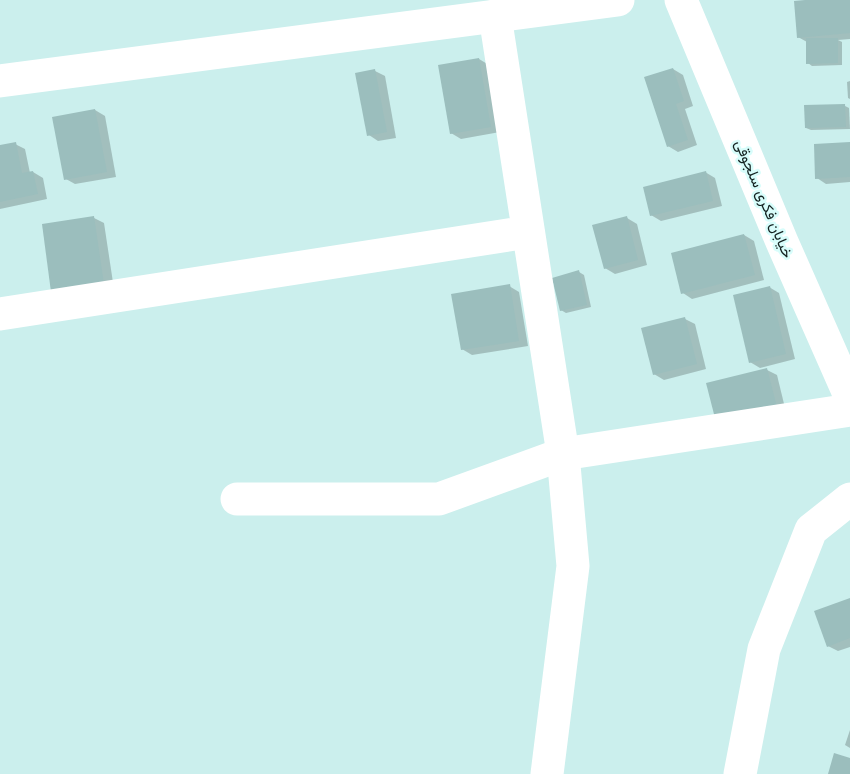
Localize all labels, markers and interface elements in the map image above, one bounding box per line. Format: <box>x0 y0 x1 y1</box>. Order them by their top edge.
street label: خیابان فکری سلجوقی <box>730 137 798 261</box>

